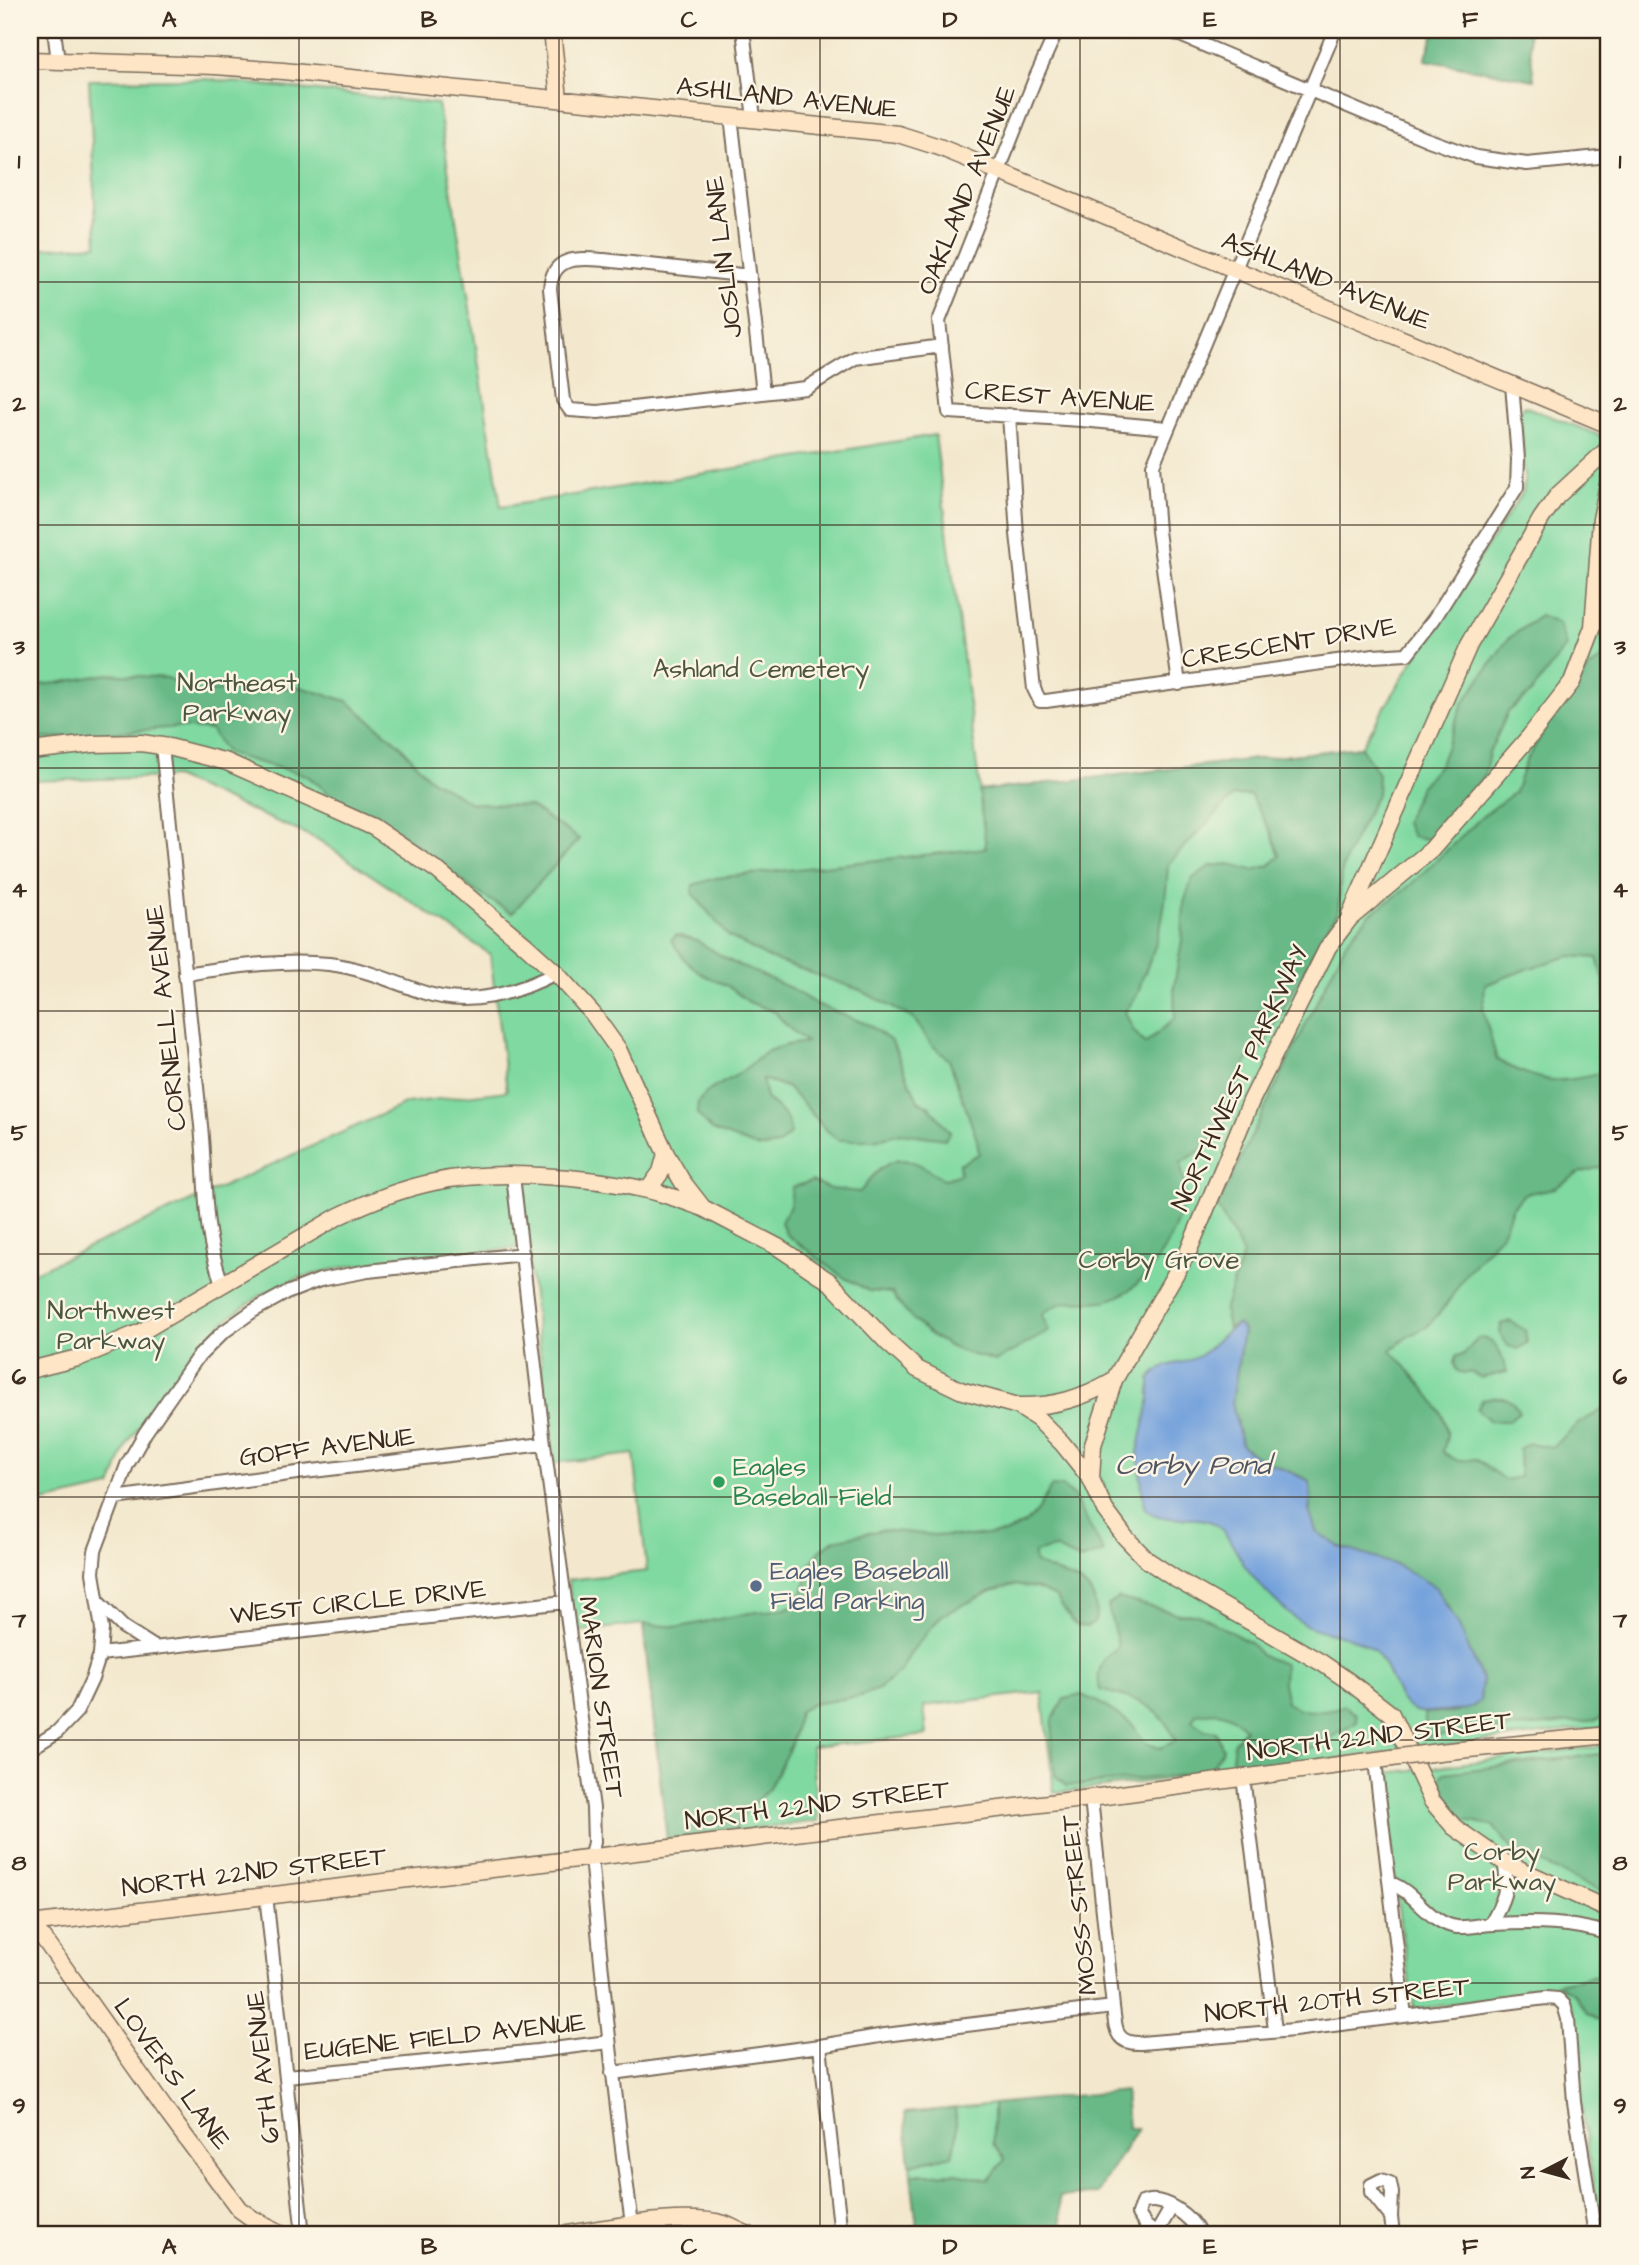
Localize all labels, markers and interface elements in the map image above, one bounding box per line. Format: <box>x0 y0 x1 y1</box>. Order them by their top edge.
text: A <box>162 4 177 36</box>
text: B <box>421 4 438 36</box>
text: C <box>681 4 698 36</box>
text: D <box>943 4 958 36</box>
text: E <box>1203 4 1217 36</box>
text: F <box>1462 4 1479 36</box>
street label: ASHLAND AVENUE <box>675 68 899 128</box>
street label: OAKLAND AVENUE <box>909 80 1025 300</box>
text: 1 <box>18 145 21 177</box>
text: 1 <box>1619 145 1622 177</box>
street label: JOSLIN LANE <box>696 174 752 340</box>
street label: ASHLAND AVENUE <box>1216 223 1436 339</box>
street label: CREST AVENUE <box>964 372 1156 422</box>
text: 2 <box>11 388 26 420</box>
text: 2 <box>1612 388 1627 420</box>
street label: CRESCENT DRIVE <box>1179 608 1399 678</box>
text: 3 <box>12 631 25 663</box>
text: 3 <box>1613 631 1626 663</box>
park label: Ashland Cemetery <box>653 651 869 689</box>
park label: Northeast Parkway <box>177 665 297 733</box>
text: 4 <box>11 874 27 906</box>
text: 4 <box>1612 874 1628 906</box>
street label: CORNELL AVENUE <box>136 903 196 1133</box>
street label: NORTHWEST PARKWAY <box>1162 939 1318 1217</box>
text: 5 <box>11 1117 28 1149</box>
text: 5 <box>1612 1117 1629 1149</box>
park label: Corby Grove <box>1078 1242 1240 1280</box>
park label: Northwest Parkway <box>47 1293 175 1361</box>
text: 6 <box>12 1361 27 1393</box>
text: 6 <box>1613 1361 1628 1393</box>
street label: GOFF AVENUE <box>237 1418 417 1476</box>
water label: Corby Pond <box>1115 1446 1276 1486</box>
place label: Eagles Baseball Field <box>733 1449 892 1515</box>
marker: Eagles Baseball Field <box>711 1474 727 1490</box>
place label: Eagles Baseball Field Parking <box>770 1553 948 1621</box>
street label: WEST CIRCLE DRIVE <box>228 1571 488 1633</box>
marker: Eagles Baseball Field Parking <box>748 1578 764 1594</box>
street label: MARION STREET <box>569 1594 633 1801</box>
text: 7 <box>11 1604 27 1636</box>
text: 7 <box>1612 1604 1628 1636</box>
street label: NORTH 22ND STREET <box>1245 1702 1514 1770</box>
street label: NORTH 22ND STREET <box>683 1771 952 1839</box>
street label: MOSS STREET <box>1052 1812 1106 1997</box>
park label: Corby Parkway <box>1448 1834 1556 1902</box>
street label: NORTH 22ND STREET <box>120 1838 389 1906</box>
text: 8 <box>12 1847 27 1879</box>
text: 8 <box>1613 1847 1628 1879</box>
street label: NORTH 20TH STREET <box>1203 1968 1472 2032</box>
street label: 6TH AVENUE <box>237 1989 289 2145</box>
street label: LOVERS LANE <box>105 1991 239 2157</box>
street label: EUGENE FIELD AVENUE <box>303 2004 587 2070</box>
text: 9 <box>12 2090 26 2122</box>
text: 9 <box>1613 2090 1627 2122</box>
north arrow <box>1510 2136 1580 2206</box>
text: N <box>1515 2165 1543 2180</box>
text: A <box>162 2231 177 2263</box>
text: B <box>421 2231 438 2263</box>
text: C <box>681 2231 698 2263</box>
text: D <box>943 2231 958 2263</box>
text: E <box>1203 2231 1217 2263</box>
text: F <box>1462 2231 1479 2263</box>

